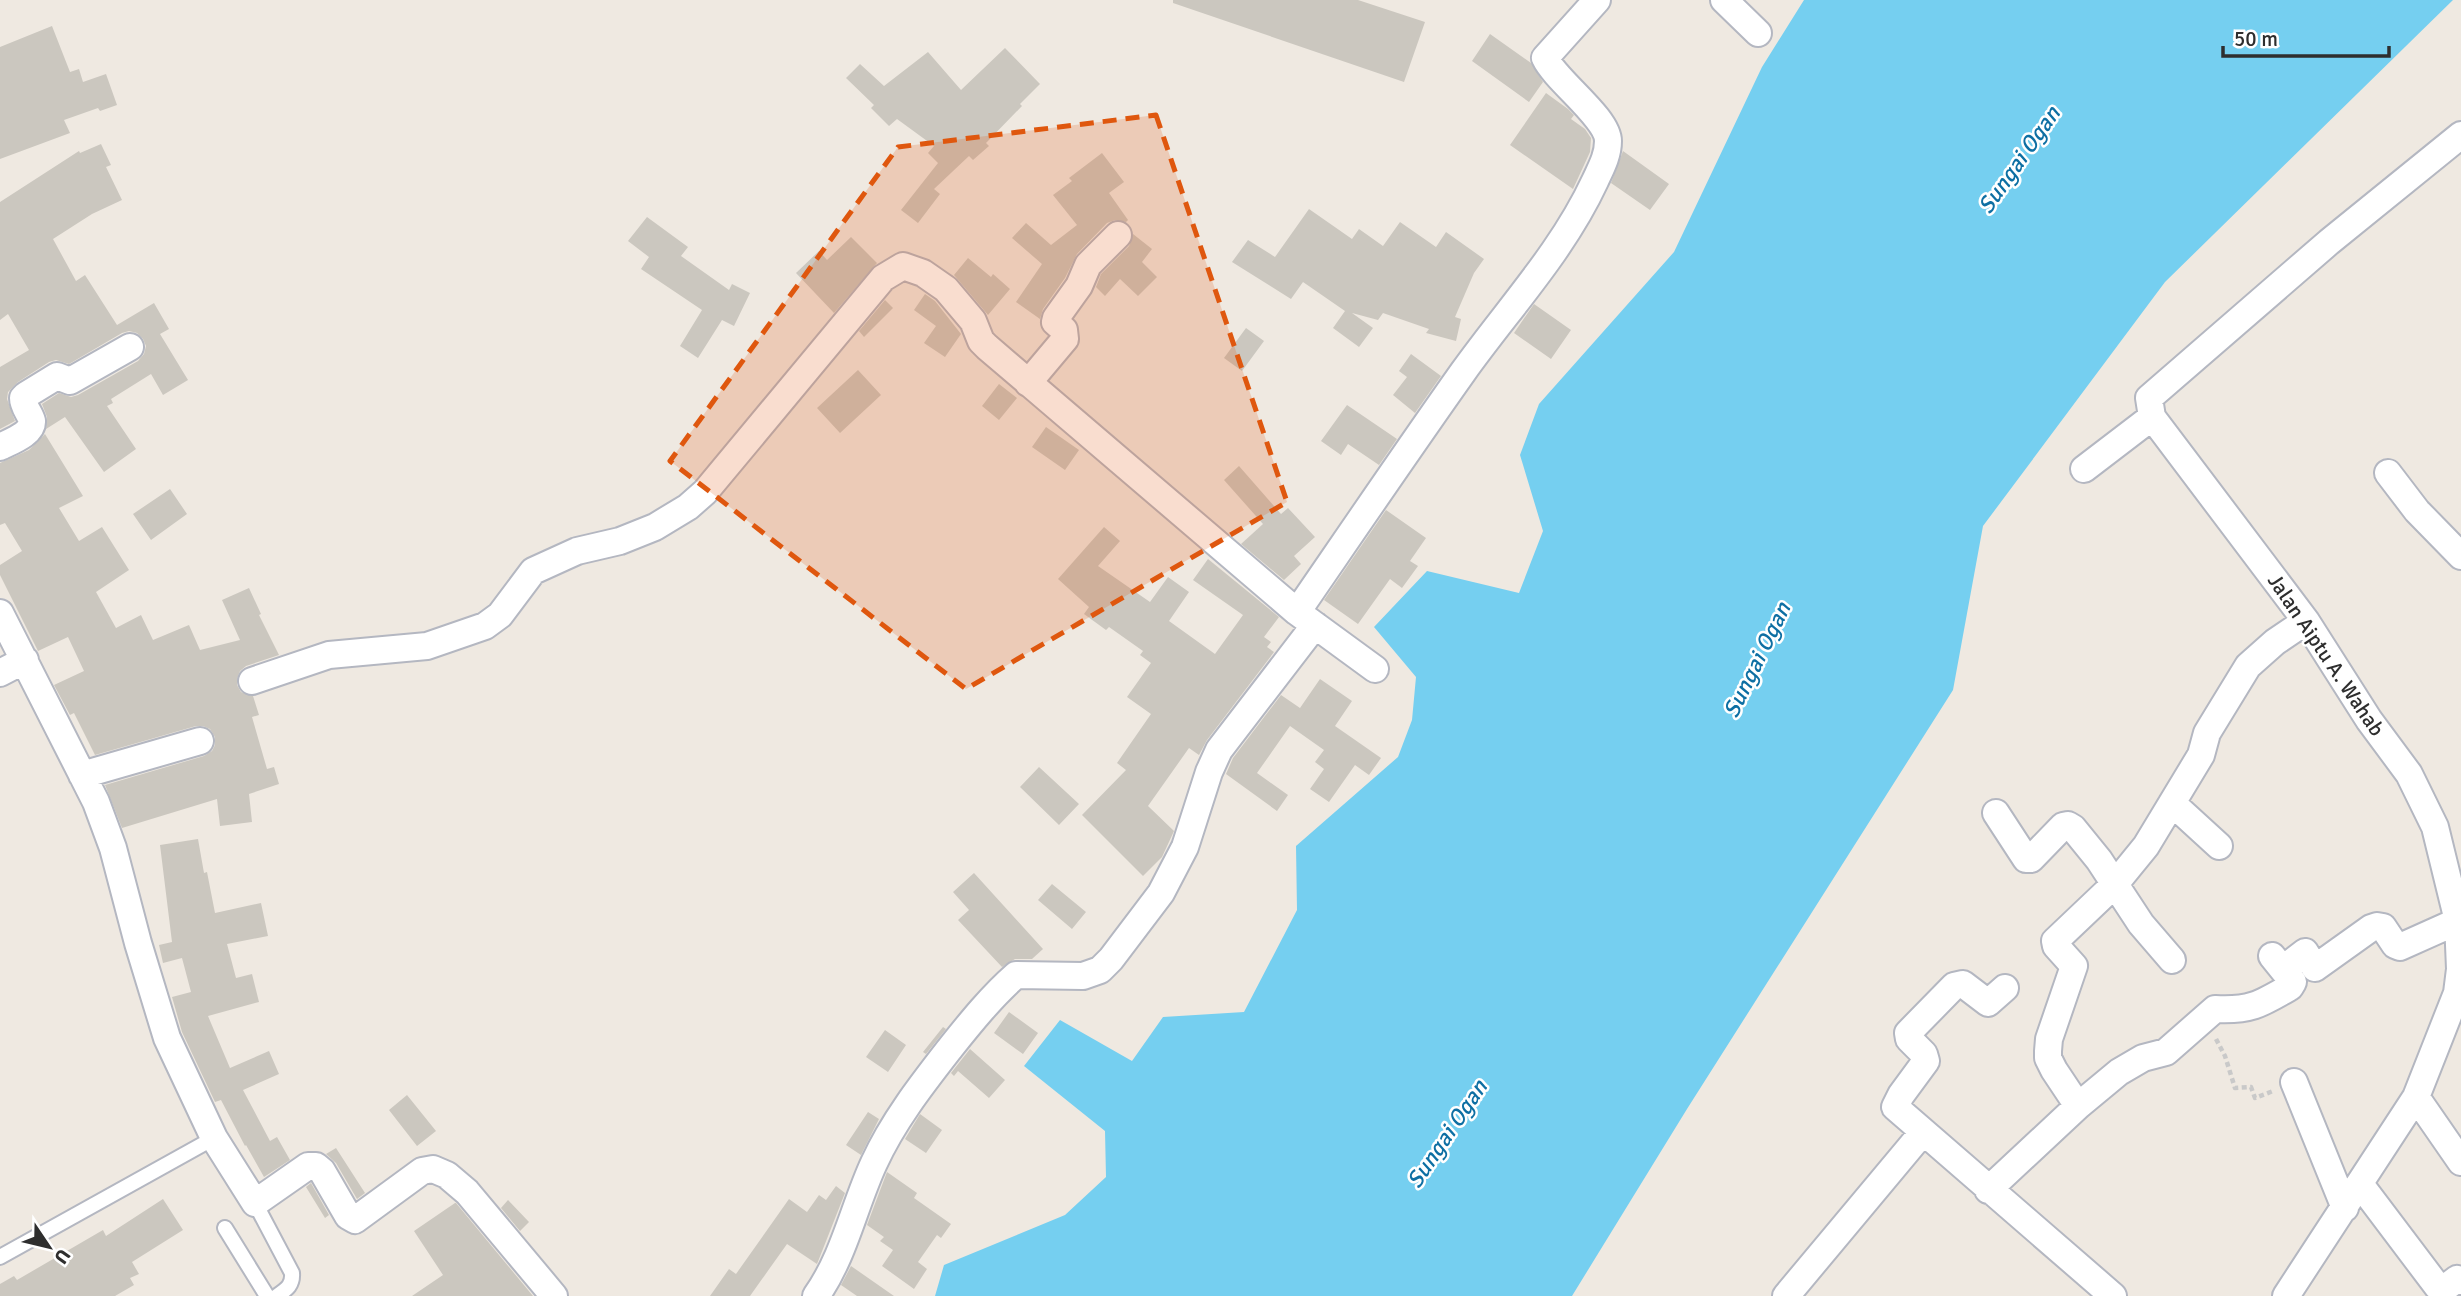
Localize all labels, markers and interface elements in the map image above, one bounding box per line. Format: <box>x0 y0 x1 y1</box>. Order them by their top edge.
scale bar <box>2223 14 2389 58</box>
text: 50 m <box>2234 26 2278 52</box>
water label: Sungai Ogan <box>1971 99 2067 219</box>
street label: Jalan Aiptu A. Wahab <box>2262 569 2390 741</box>
water label: Sungai Ogan <box>1717 596 1798 722</box>
water label: Sungai Ogan <box>1400 1073 1495 1194</box>
north arrow <box>14 1212 84 1282</box>
text: U <box>49 1244 76 1268</box>

